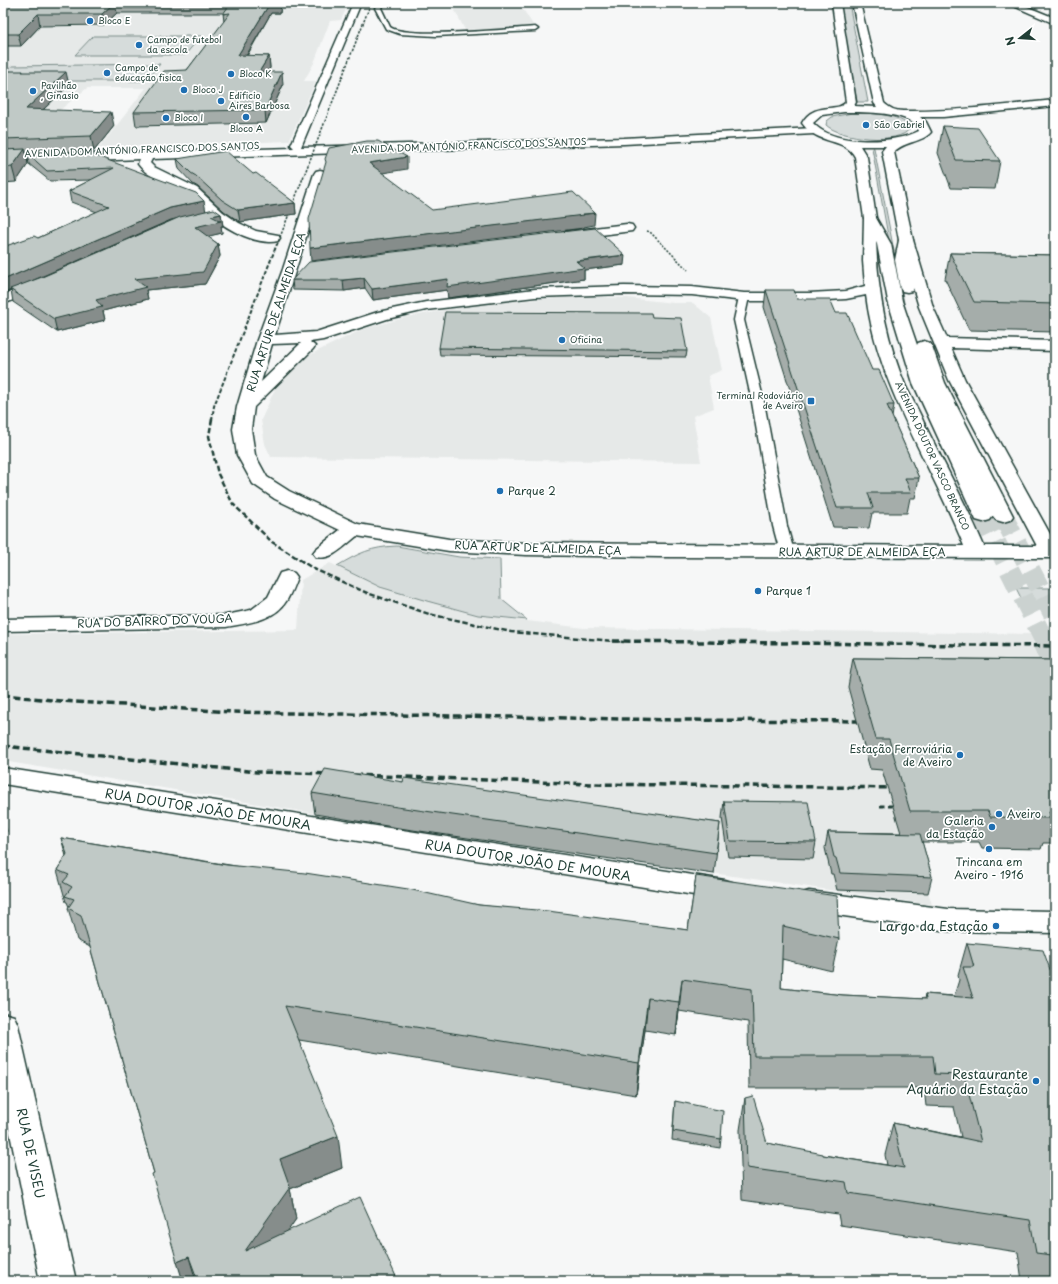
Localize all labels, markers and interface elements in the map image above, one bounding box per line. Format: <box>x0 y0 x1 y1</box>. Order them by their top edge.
place label: Bloco E <box>98 13 131 27</box>
marker: Bloco E <box>85 16 95 26</box>
north arrow <box>1000 18 1040 58</box>
place label: Campo de futebol da escola <box>147 32 222 56</box>
text: N <box>1000 34 1019 48</box>
marker: Campo de futebol da escola <box>134 40 144 50</box>
place label: Campo de educação fisica <box>115 60 182 84</box>
place label: Bloco K <box>239 66 272 80</box>
marker: Campo de educação fisica <box>102 68 112 78</box>
marker: Bloco K <box>226 69 236 79</box>
place label: Pavilhão , Ginasio <box>41 78 79 102</box>
place label: Bloco J <box>192 82 224 96</box>
marker: Bloco J <box>179 85 189 95</box>
marker: Pavilhão , Ginasio <box>28 86 38 96</box>
place label: Edificio Aires Barbosa <box>229 88 290 112</box>
marker: Edificio Aires Barbosa <box>216 96 226 106</box>
place label: Bloco I <box>174 110 203 124</box>
marker: Bloco A <box>241 112 251 122</box>
marker: Bloco I <box>161 113 171 123</box>
place label: São Gabriel <box>874 117 925 131</box>
marker: São Gabriel <box>861 120 871 130</box>
place label: Bloco A <box>229 121 263 135</box>
street label: AVENIDA DOM ANTÓNIO FRANCISCO DOS SANTOS <box>351 134 587 156</box>
street label: AVENIDA DOM ANTÓNIO FRANCISCO DOS SANTOS <box>24 138 260 160</box>
street label: RUA ARTUR DE ALMEIDA EÇA <box>242 230 309 394</box>
place label: Oficina <box>570 332 602 346</box>
marker: Oficina <box>557 335 567 345</box>
street label: AVENIDA DOUTOR VASCO BRANCO <box>892 379 974 532</box>
place label: Terminal Rodoviário de Aveiro <box>716 388 803 412</box>
marker: Terminal Rodoviário de Aveiro <box>806 396 816 406</box>
place label: Parque 2 <box>508 482 556 499</box>
marker: Parque 2 <box>495 486 505 496</box>
street label: RUA ARTUR DE ALMEIDA EÇA <box>454 536 622 559</box>
street label: RUA ARTUR DE ALMEIDA EÇA <box>778 543 946 560</box>
place label: Parque 1 <box>766 582 811 599</box>
marker: Parque 1 <box>753 586 763 596</box>
street label: RUA DO BAIRRO DO VOUGA <box>77 609 234 632</box>
place label: Estação Ferroviária de Aveiro <box>850 740 952 770</box>
marker: Estação Ferroviária de Aveiro <box>955 750 965 760</box>
street label: RUA DOUTOR JOÃO DE MOURA <box>104 783 313 834</box>
place label: Aveiro <box>1007 805 1041 822</box>
marker: Aveiro <box>994 809 1004 819</box>
place label: Galeria da Estação <box>926 812 984 842</box>
marker: Galeria da Estação <box>987 822 997 832</box>
street label: RUA DOUTOR JOÃO DE MOURA <box>424 834 633 885</box>
marker: Trincana em Aveiro - 1916 <box>984 844 994 854</box>
place label: Trincana em Aveiro - 1916 <box>954 853 1024 883</box>
place label: Largo da Estação <box>879 916 988 935</box>
marker: Largo da Estação <box>991 921 1001 931</box>
place label: Restaurante Aquário da Estação <box>907 1064 1028 1098</box>
marker: Restaurante Aquário da Estação <box>1031 1076 1041 1086</box>
street label: RUA DE VISEU <box>13 1106 50 1200</box>

